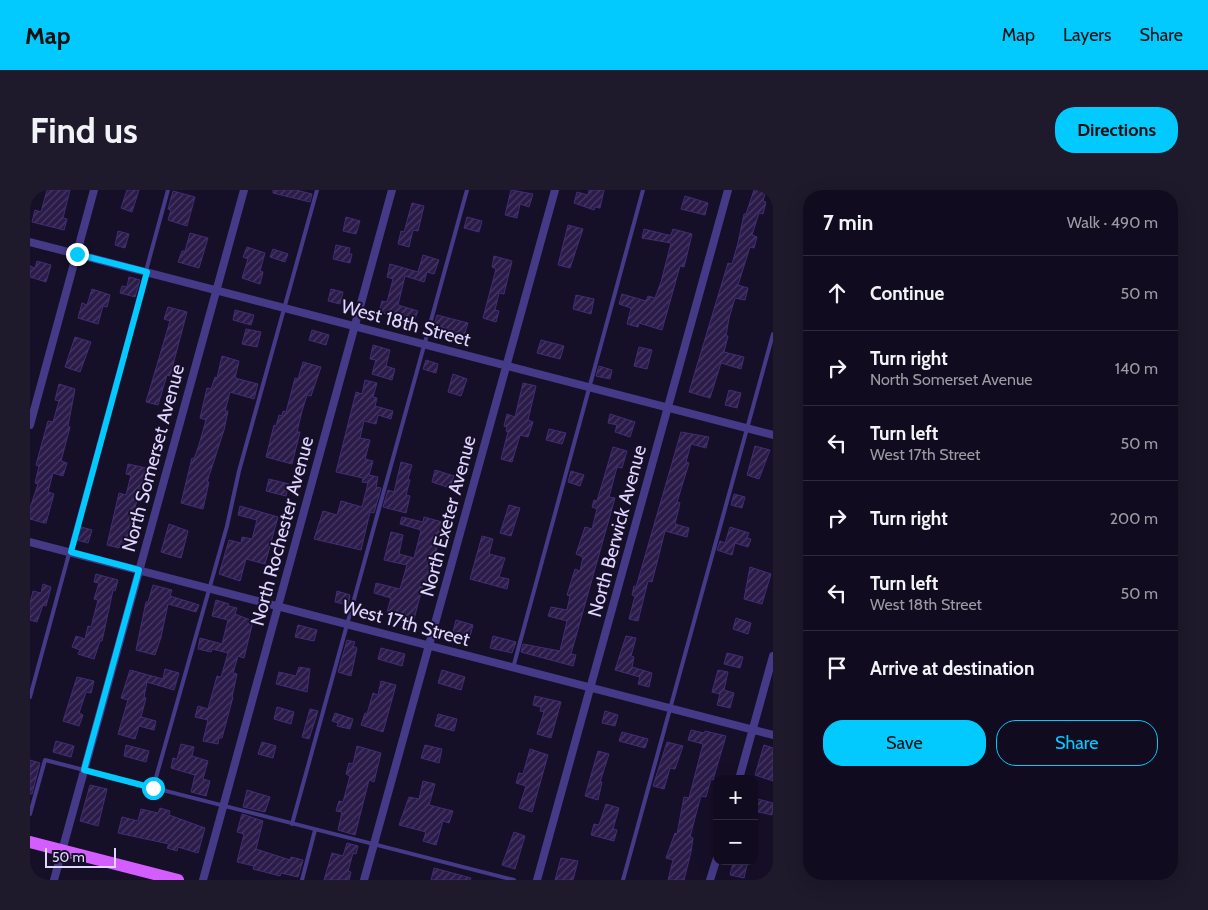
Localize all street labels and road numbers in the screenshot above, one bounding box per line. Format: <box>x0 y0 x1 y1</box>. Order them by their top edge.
street label: West 18th Street <box>339 295 474 351</box>
street label: North Somerset Avenue <box>117 362 189 554</box>
street label: North Exeter Avenue <box>415 433 481 599</box>
street label: North Rochester Avenue <box>246 434 318 628</box>
street label: North Berwick Avenue <box>583 442 651 620</box>
street label: West 17th Street <box>340 595 473 651</box>

